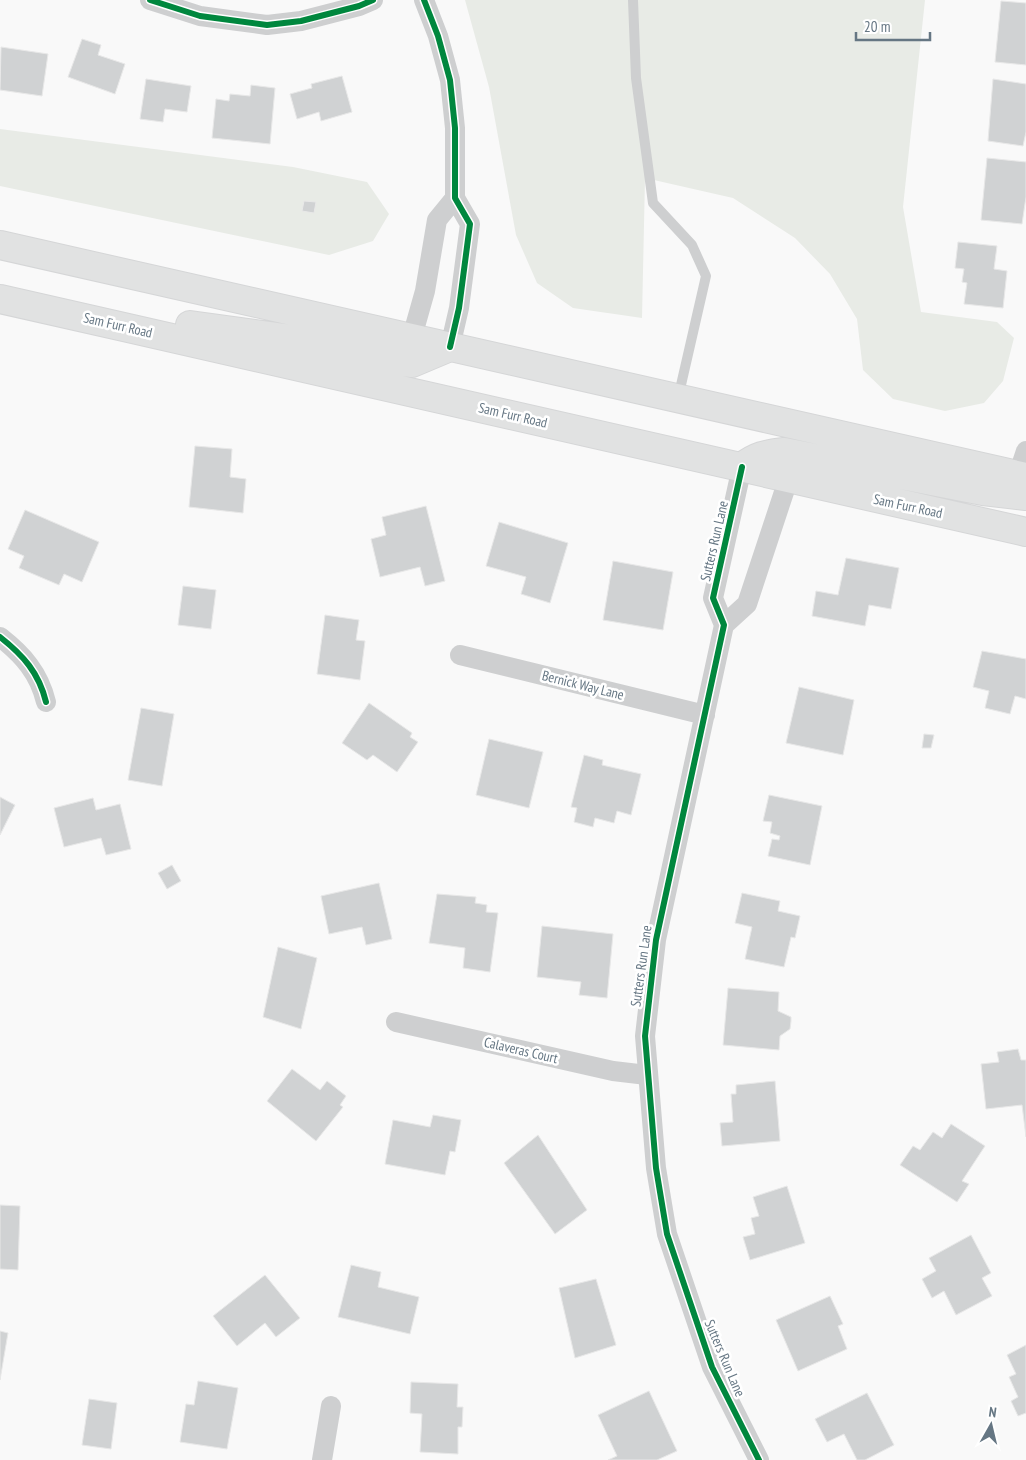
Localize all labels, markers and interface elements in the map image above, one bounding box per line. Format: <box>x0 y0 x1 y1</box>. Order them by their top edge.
scale bar <box>856 10 930 42</box>
text: 20 m <box>864 17 890 36</box>
street label: Sam Furr Road <box>82 308 154 342</box>
street label: Sam Furr Road <box>477 398 549 432</box>
street label: Sam Furr Road <box>872 490 944 522</box>
street label: Sutters Run Lane <box>696 499 732 583</box>
street label: Bernick Way Lane <box>540 666 626 704</box>
street label: Sutters Run Lane <box>626 924 656 1008</box>
street label: Calaveras Court <box>482 1033 560 1067</box>
street label: Sutters Run Lane <box>701 1317 749 1399</box>
north arrow <box>966 1400 1016 1450</box>
text: N <box>988 1403 998 1422</box>

